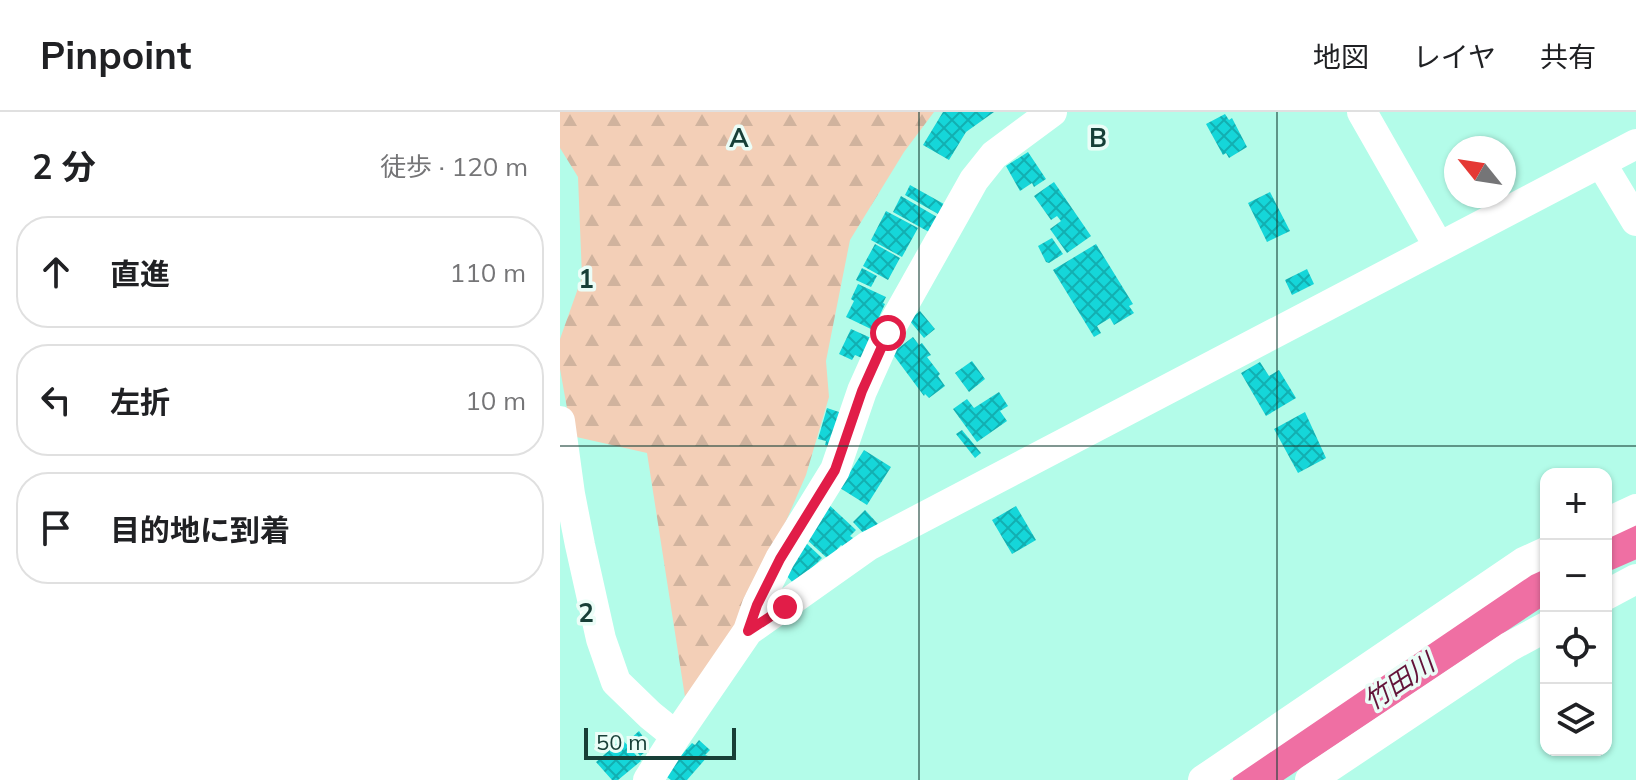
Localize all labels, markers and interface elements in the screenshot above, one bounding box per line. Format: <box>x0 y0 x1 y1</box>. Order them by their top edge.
text: Pinpoint <box>40 31 191 79</box>
text: 地図 <box>1313 39 1369 74</box>
text: レイヤ <box>1413 39 1496 74</box>
text: 共有 <box>1540 39 1596 74</box>
text: A <box>729 121 749 154</box>
text: B <box>1089 121 1107 154</box>
north arrow <box>1444 136 1516 208</box>
text: 2 分 <box>32 145 96 188</box>
text: 徒歩 · 120 m <box>380 150 528 183</box>
icon: ahead <box>34 250 78 294</box>
text: 直進 <box>110 255 170 293</box>
text: 110 m <box>450 256 526 289</box>
text: 1 <box>578 262 594 295</box>
route start <box>870 315 906 351</box>
icon: left <box>34 378 78 422</box>
text: 左折 <box>110 383 170 421</box>
text: 10 m <box>465 384 526 417</box>
map controls <box>1540 468 1612 756</box>
button: + <box>1540 468 1612 540</box>
icon: arrive <box>34 506 78 550</box>
text: 目的地に到着 <box>110 511 290 549</box>
button: − <box>1540 540 1612 612</box>
route end <box>767 589 803 625</box>
text: 2 <box>578 596 594 629</box>
button: locate <box>1540 612 1612 684</box>
water label: 竹田川 <box>1357 644 1443 717</box>
button: layers <box>1540 684 1612 756</box>
scale bar <box>584 724 736 760</box>
text: 50 m <box>596 728 647 756</box>

